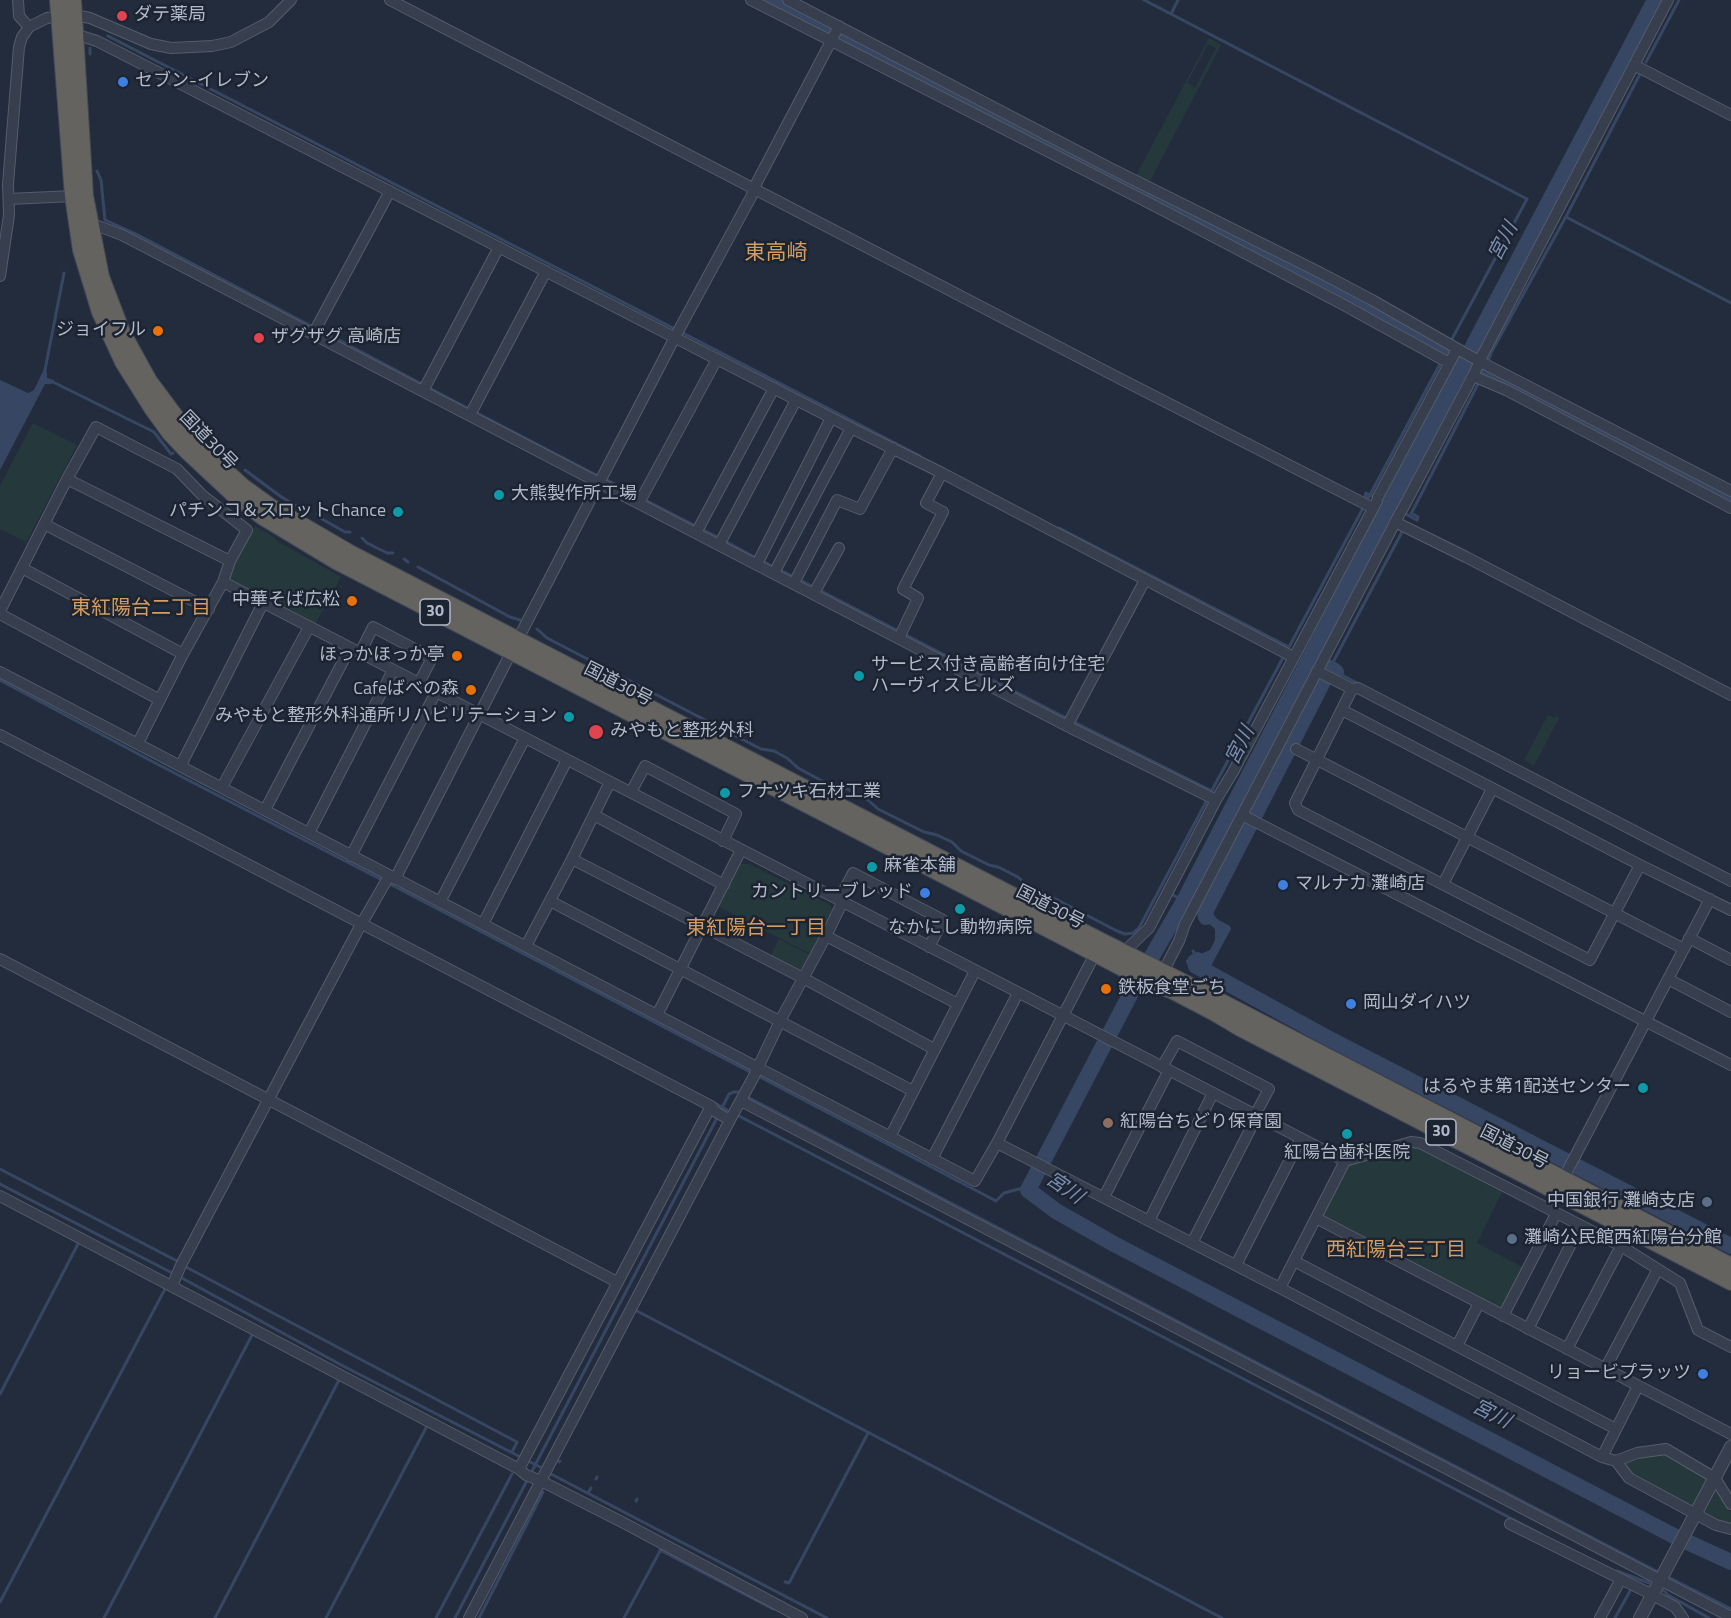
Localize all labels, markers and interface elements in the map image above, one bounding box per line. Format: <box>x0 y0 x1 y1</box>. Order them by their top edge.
place label: ダテ薬局 <box>134 5 206 27</box>
marker: ダテ薬局 <box>115 9 129 23</box>
place label: セブン-イレブン <box>135 71 269 93</box>
marker: セブン-イレブン <box>116 75 130 89</box>
water label: 宮川 <box>1484 219 1524 265</box>
district label: 東高崎 <box>745 241 807 267</box>
place label: ジョイフル <box>56 320 146 342</box>
marker: ジョイフル <box>151 324 165 338</box>
place label: ザグザグ 高崎店 <box>271 327 401 349</box>
marker: ザグザグ 高崎店 <box>252 331 266 345</box>
street label: 国道30号 <box>174 407 242 475</box>
place label: 大熊製作所工場 <box>511 484 637 506</box>
marker: 大熊製作所工場 <box>492 488 506 502</box>
place label: パチンコ＆スロットChance <box>169 501 386 523</box>
marker: パチンコ＆スロットChance <box>391 505 405 519</box>
place label: 中華そば広松 <box>232 590 340 612</box>
marker: 中華そば広松 <box>345 594 359 608</box>
district label: 東紅陽台二丁目 <box>71 597 211 621</box>
road number: 30 <box>420 599 450 625</box>
place label: ほっかほっか亭 <box>319 645 445 667</box>
marker: ほっかほっか亭 <box>450 649 464 663</box>
place label: サービス付き高齢者向け住宅 ハーヴィスヒルズ <box>871 655 1105 698</box>
street label: 国道30号 <box>580 659 656 711</box>
marker: サービス付き高齢者向け住宅 ハーヴィスヒルズ <box>852 669 866 683</box>
place label: Cafeばべの森 <box>353 679 459 701</box>
marker: Cafeばべの森 <box>464 683 478 697</box>
place label: みやもと整形外科通所リハビリテーション <box>215 706 557 728</box>
marker: みやもと整形外科通所リハビリテーション <box>562 710 576 724</box>
place label: みやもと整形外科 <box>610 721 754 743</box>
marker: みやもと整形外科 <box>587 723 605 741</box>
water label: 宮川 <box>1221 723 1261 769</box>
place label: フナツキ石材工業 <box>737 782 881 804</box>
marker: フナツキ石材工業 <box>718 786 732 800</box>
place label: 麻雀本舗 <box>884 856 956 878</box>
marker: 麻雀本舗 <box>865 860 879 874</box>
place label: マルナカ 灘崎店 <box>1295 874 1425 896</box>
marker: マルナカ 灘崎店 <box>1276 878 1290 892</box>
place label: カントリーブレッド <box>751 882 913 904</box>
street label: 国道30号 <box>1012 882 1088 934</box>
marker: カントリーブレッド <box>918 886 932 900</box>
marker: なかにし動物病院 <box>953 902 967 916</box>
district label: 東紅陽台一丁目 <box>686 917 826 941</box>
place label: なかにし動物病院 <box>888 918 1032 940</box>
place label: 鉄板食堂ごち <box>1118 978 1226 1000</box>
marker: 鉄板食堂ごち <box>1099 982 1113 996</box>
place label: 岡山ダイハツ <box>1363 993 1471 1015</box>
marker: 岡山ダイハツ <box>1344 997 1358 1011</box>
place label: はるやま第1配送センター <box>1423 1077 1631 1099</box>
marker: はるやま第1配送センター <box>1636 1081 1650 1095</box>
place label: 紅陽台ちどり保育園 <box>1120 1112 1282 1134</box>
marker: 紅陽台ちどり保育園 <box>1101 1116 1115 1130</box>
road number: 30 <box>1426 1119 1456 1145</box>
street label: 国道30号 <box>1476 1122 1552 1174</box>
marker: 紅陽台歯科医院 <box>1340 1127 1354 1141</box>
place label: 紅陽台歯科医院 <box>1284 1143 1410 1165</box>
water label: 宮川 <box>1041 1168 1087 1210</box>
place label: 中国銀行 灘崎支店 <box>1547 1191 1695 1213</box>
marker: 中国銀行 灘崎支店 <box>1700 1195 1714 1209</box>
place label: 灘崎公民館西紅陽台分館 <box>1524 1228 1722 1250</box>
marker: 灘崎公民館西紅陽台分館 <box>1505 1232 1519 1246</box>
district label: 西紅陽台三丁目 <box>1326 1239 1466 1263</box>
place label: リョービプラッツ <box>1547 1363 1691 1385</box>
marker: リョービプラッツ <box>1696 1367 1710 1381</box>
water label: 宮川 <box>1468 1395 1514 1435</box>

